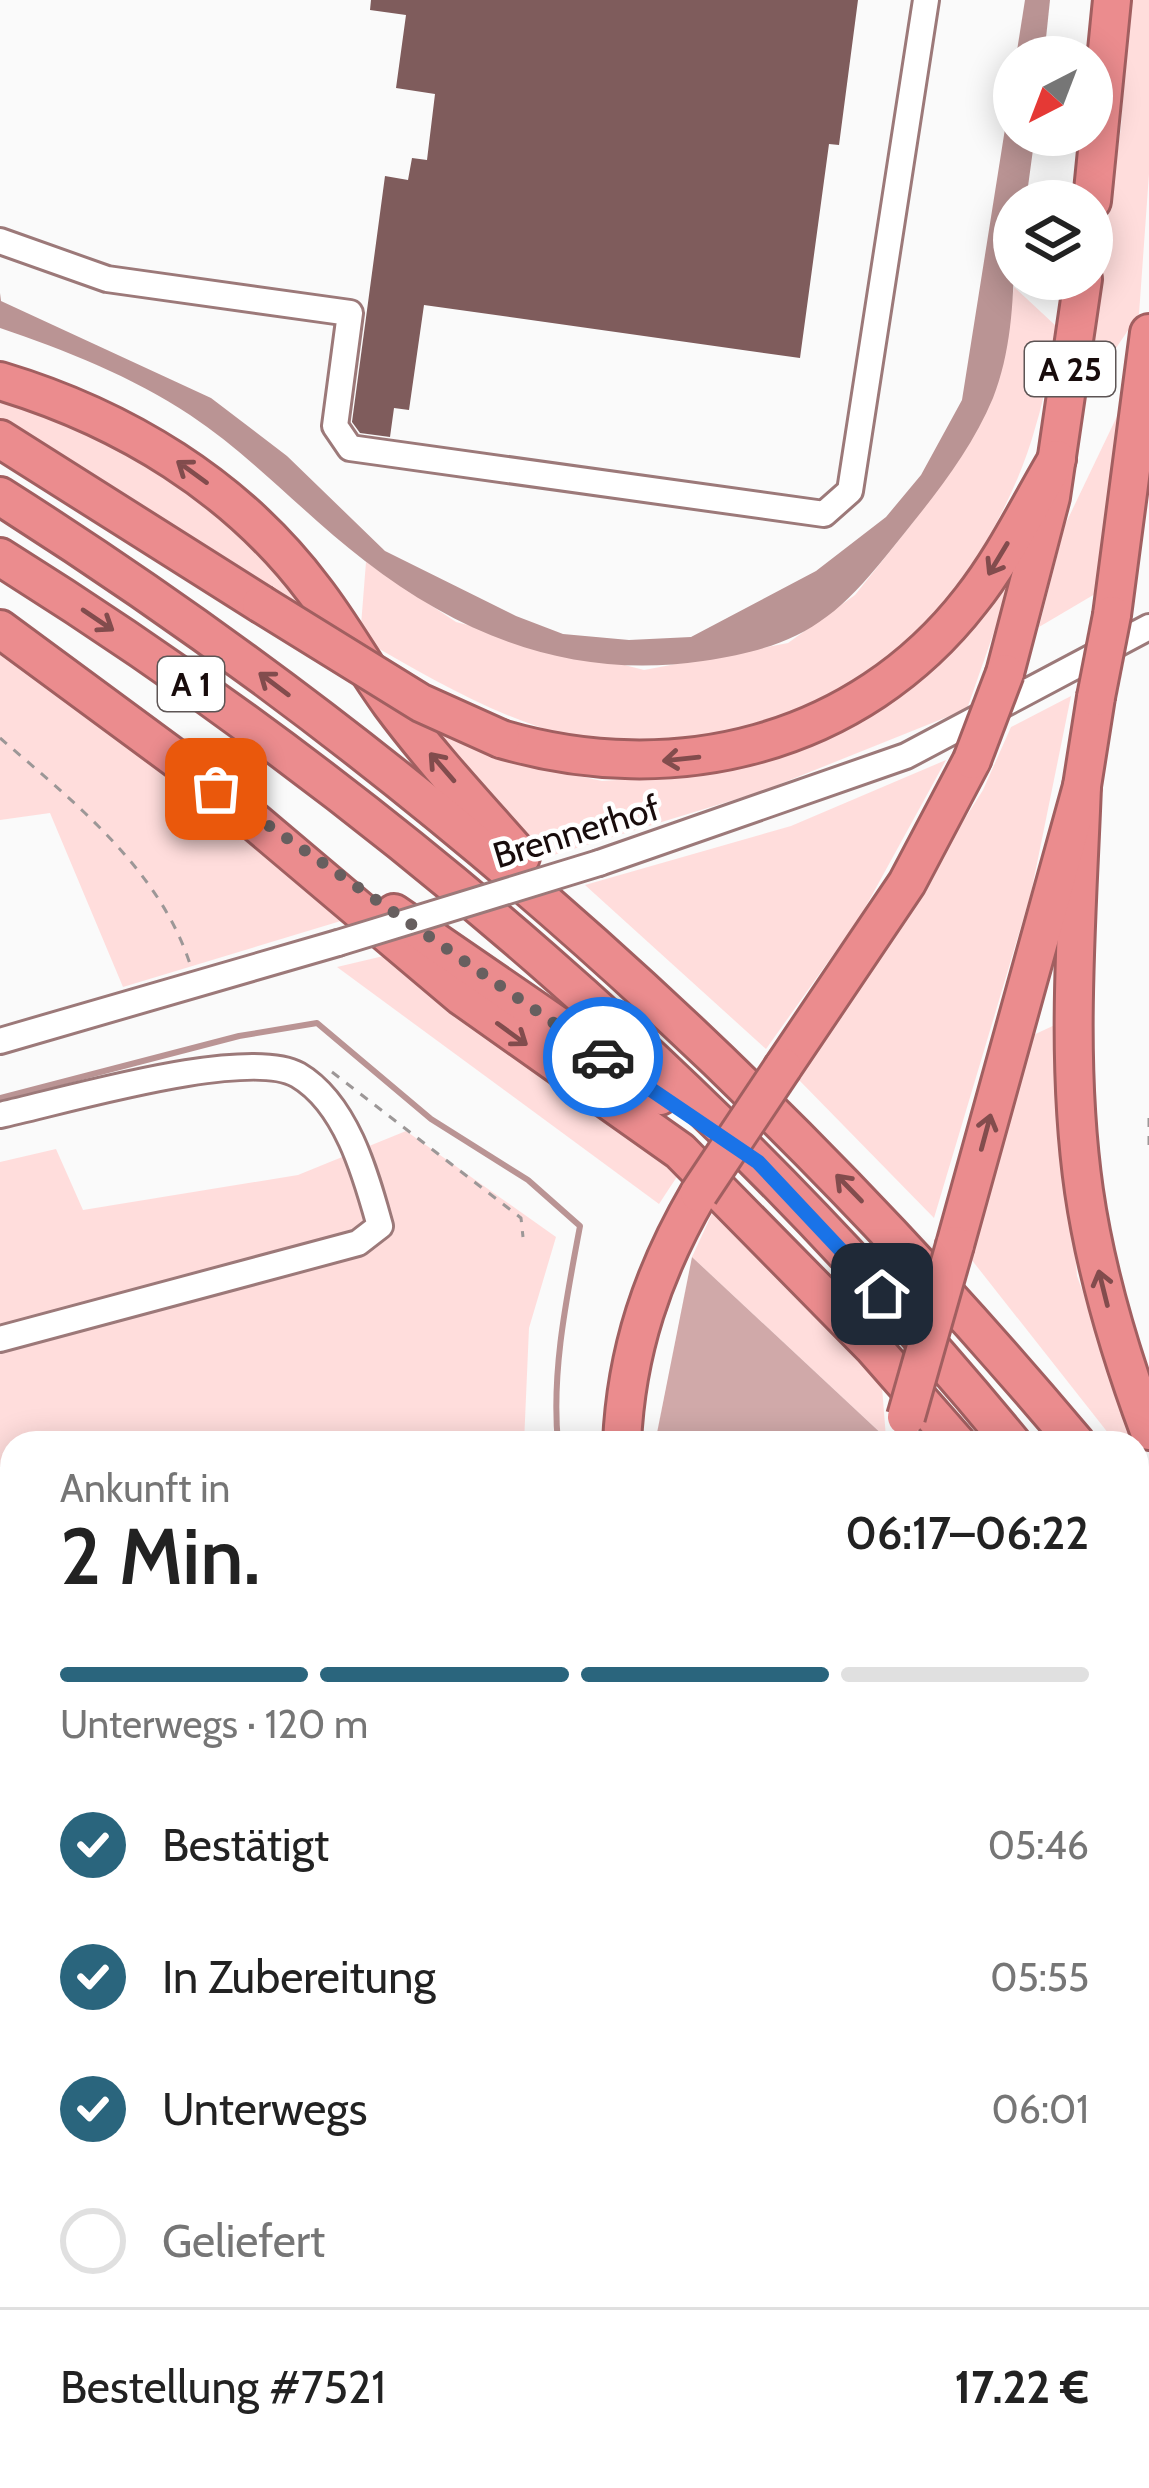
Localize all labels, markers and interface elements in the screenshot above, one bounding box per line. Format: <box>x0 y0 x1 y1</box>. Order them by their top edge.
north arrow <box>993 36 1113 156</box>
map controls <box>993 36 1113 300</box>
button: layers <box>993 180 1113 300</box>
road number: A 25 <box>1025 342 1115 396</box>
one-way arrow <box>175 460 209 485</box>
one-way arrow <box>986 542 1010 576</box>
one-way arrow <box>81 607 115 632</box>
road number: A 1 <box>158 657 224 711</box>
one-way arrow <box>258 672 290 698</box>
pin <box>165 738 267 840</box>
one-way arrow <box>662 749 701 771</box>
one-way arrow <box>429 753 457 783</box>
icon: bag <box>183 756 249 822</box>
street label: Brennerhof <box>487 785 665 877</box>
courier <box>543 997 663 1117</box>
one-way arrow <box>495 1020 528 1046</box>
icon: car <box>570 1024 636 1090</box>
one-way arrow <box>977 1114 999 1152</box>
one-way arrow <box>835 1174 863 1203</box>
pin <box>831 1243 933 1345</box>
icon: home <box>849 1261 915 1327</box>
one-way arrow <box>1091 1269 1113 1307</box>
text: Ankunft in <box>60 1464 230 1512</box>
text: 06:17–06:22 <box>845 1506 1089 1560</box>
text: 2 Min. <box>60 1509 260 1604</box>
text: Unterwegs · 120 m <box>60 1700 368 1748</box>
icon: check <box>60 1812 126 1878</box>
text: Bestätigt <box>162 1818 329 1872</box>
text: 05:46 <box>988 1821 1089 1869</box>
icon: check <box>60 1944 126 2010</box>
text: In Zubereitung <box>162 1950 436 2004</box>
text: 05:55 <box>990 1953 1089 2001</box>
icon: check <box>60 2076 126 2142</box>
text: Unterwegs <box>162 2082 367 2136</box>
text: 06:01 <box>992 2085 1089 2133</box>
text: Geliefert <box>162 2214 325 2268</box>
text: Bestellung #7521 <box>60 2360 386 2414</box>
text: 17.22 € <box>954 2360 1089 2414</box>

